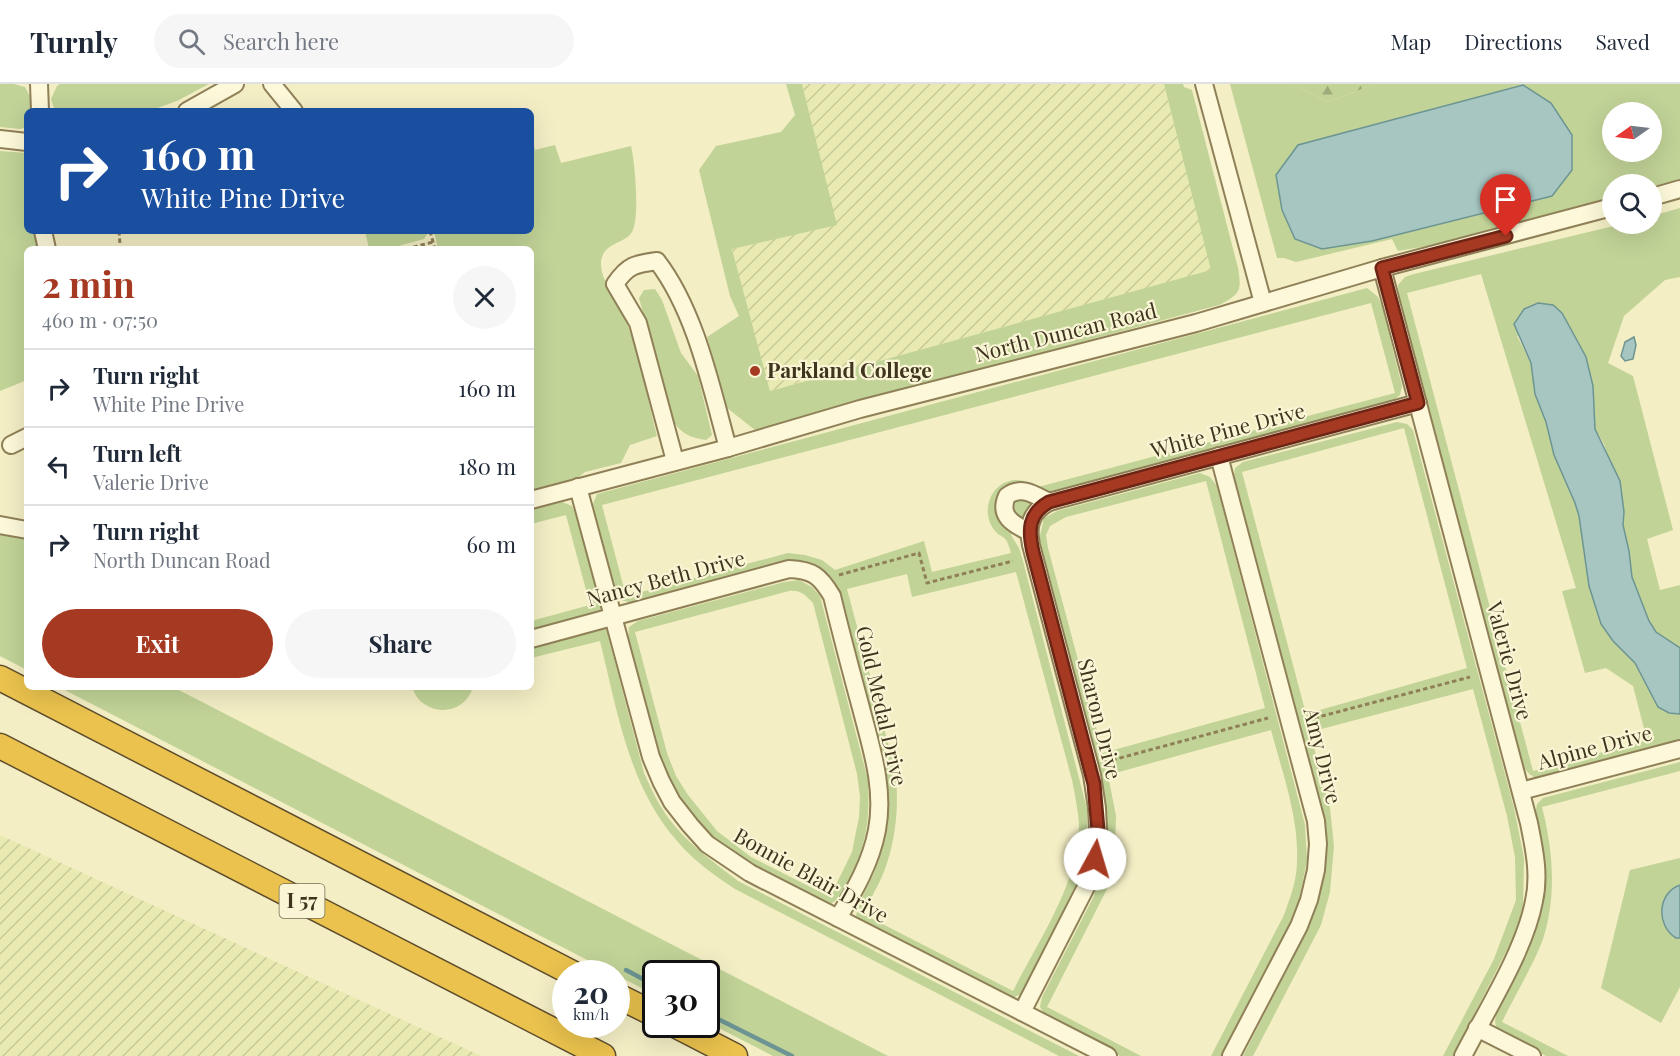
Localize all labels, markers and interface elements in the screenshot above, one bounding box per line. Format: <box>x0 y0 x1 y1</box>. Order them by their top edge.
search box <box>154 14 574 68</box>
text: Turnly <box>30 23 118 60</box>
icon: search <box>175 25 208 58</box>
text: Search here <box>223 26 339 56</box>
text: Map <box>1390 27 1431 55</box>
text: Directions <box>1464 27 1562 55</box>
text: Saved <box>1595 27 1650 55</box>
north arrow <box>1602 102 1662 162</box>
map controls <box>1602 102 1662 234</box>
text: 160 m <box>141 125 256 181</box>
icon: right <box>42 132 120 210</box>
pin <box>1480 174 1531 236</box>
button: search <box>1602 174 1662 234</box>
text: White Pine Drive <box>141 179 345 215</box>
icon: arrive <box>1489 183 1522 216</box>
text: 2 min <box>42 259 135 307</box>
button: close <box>453 266 516 329</box>
street label: North Duncan Road <box>972 295 1159 367</box>
text: 460 m · 07:50 <box>42 306 158 333</box>
place label: Parkland College <box>767 355 932 383</box>
text: Turn right <box>93 360 199 390</box>
marker: Parkland College <box>748 364 762 378</box>
icon: right <box>42 372 75 405</box>
text: 160 m <box>458 373 516 403</box>
text: White Pine Drive <box>93 390 244 417</box>
street label: White Pine Drive <box>1146 395 1308 463</box>
text: Turn left <box>93 438 182 468</box>
icon: left <box>42 450 75 483</box>
text: 180 m <box>458 451 516 481</box>
text: Valerie Drive <box>93 468 209 495</box>
text: Turn right <box>93 516 199 546</box>
icon: right <box>42 528 75 561</box>
text: 60 m <box>466 529 516 559</box>
street label: Nancy Beth Drive <box>583 542 748 612</box>
text: North Duncan Road <box>93 546 271 573</box>
street label: Valerie Drive <box>1481 597 1540 723</box>
button: Exit <box>42 609 273 678</box>
button: Share <box>285 609 516 678</box>
street label: Gold Medal Drive <box>851 623 915 788</box>
street label: Sharon Drive <box>1072 655 1129 782</box>
street label: Amy Drive <box>1298 703 1349 807</box>
street label: Alpine Drive <box>1533 717 1655 775</box>
street label: Bonnie Blair Drive <box>730 820 894 928</box>
position arrow <box>1063 827 1127 891</box>
road number: I 57 <box>280 884 324 918</box>
speed limit sign: 30 <box>642 960 720 1038</box>
text: 20 <box>573 972 609 1012</box>
text: km/h <box>573 1004 609 1024</box>

